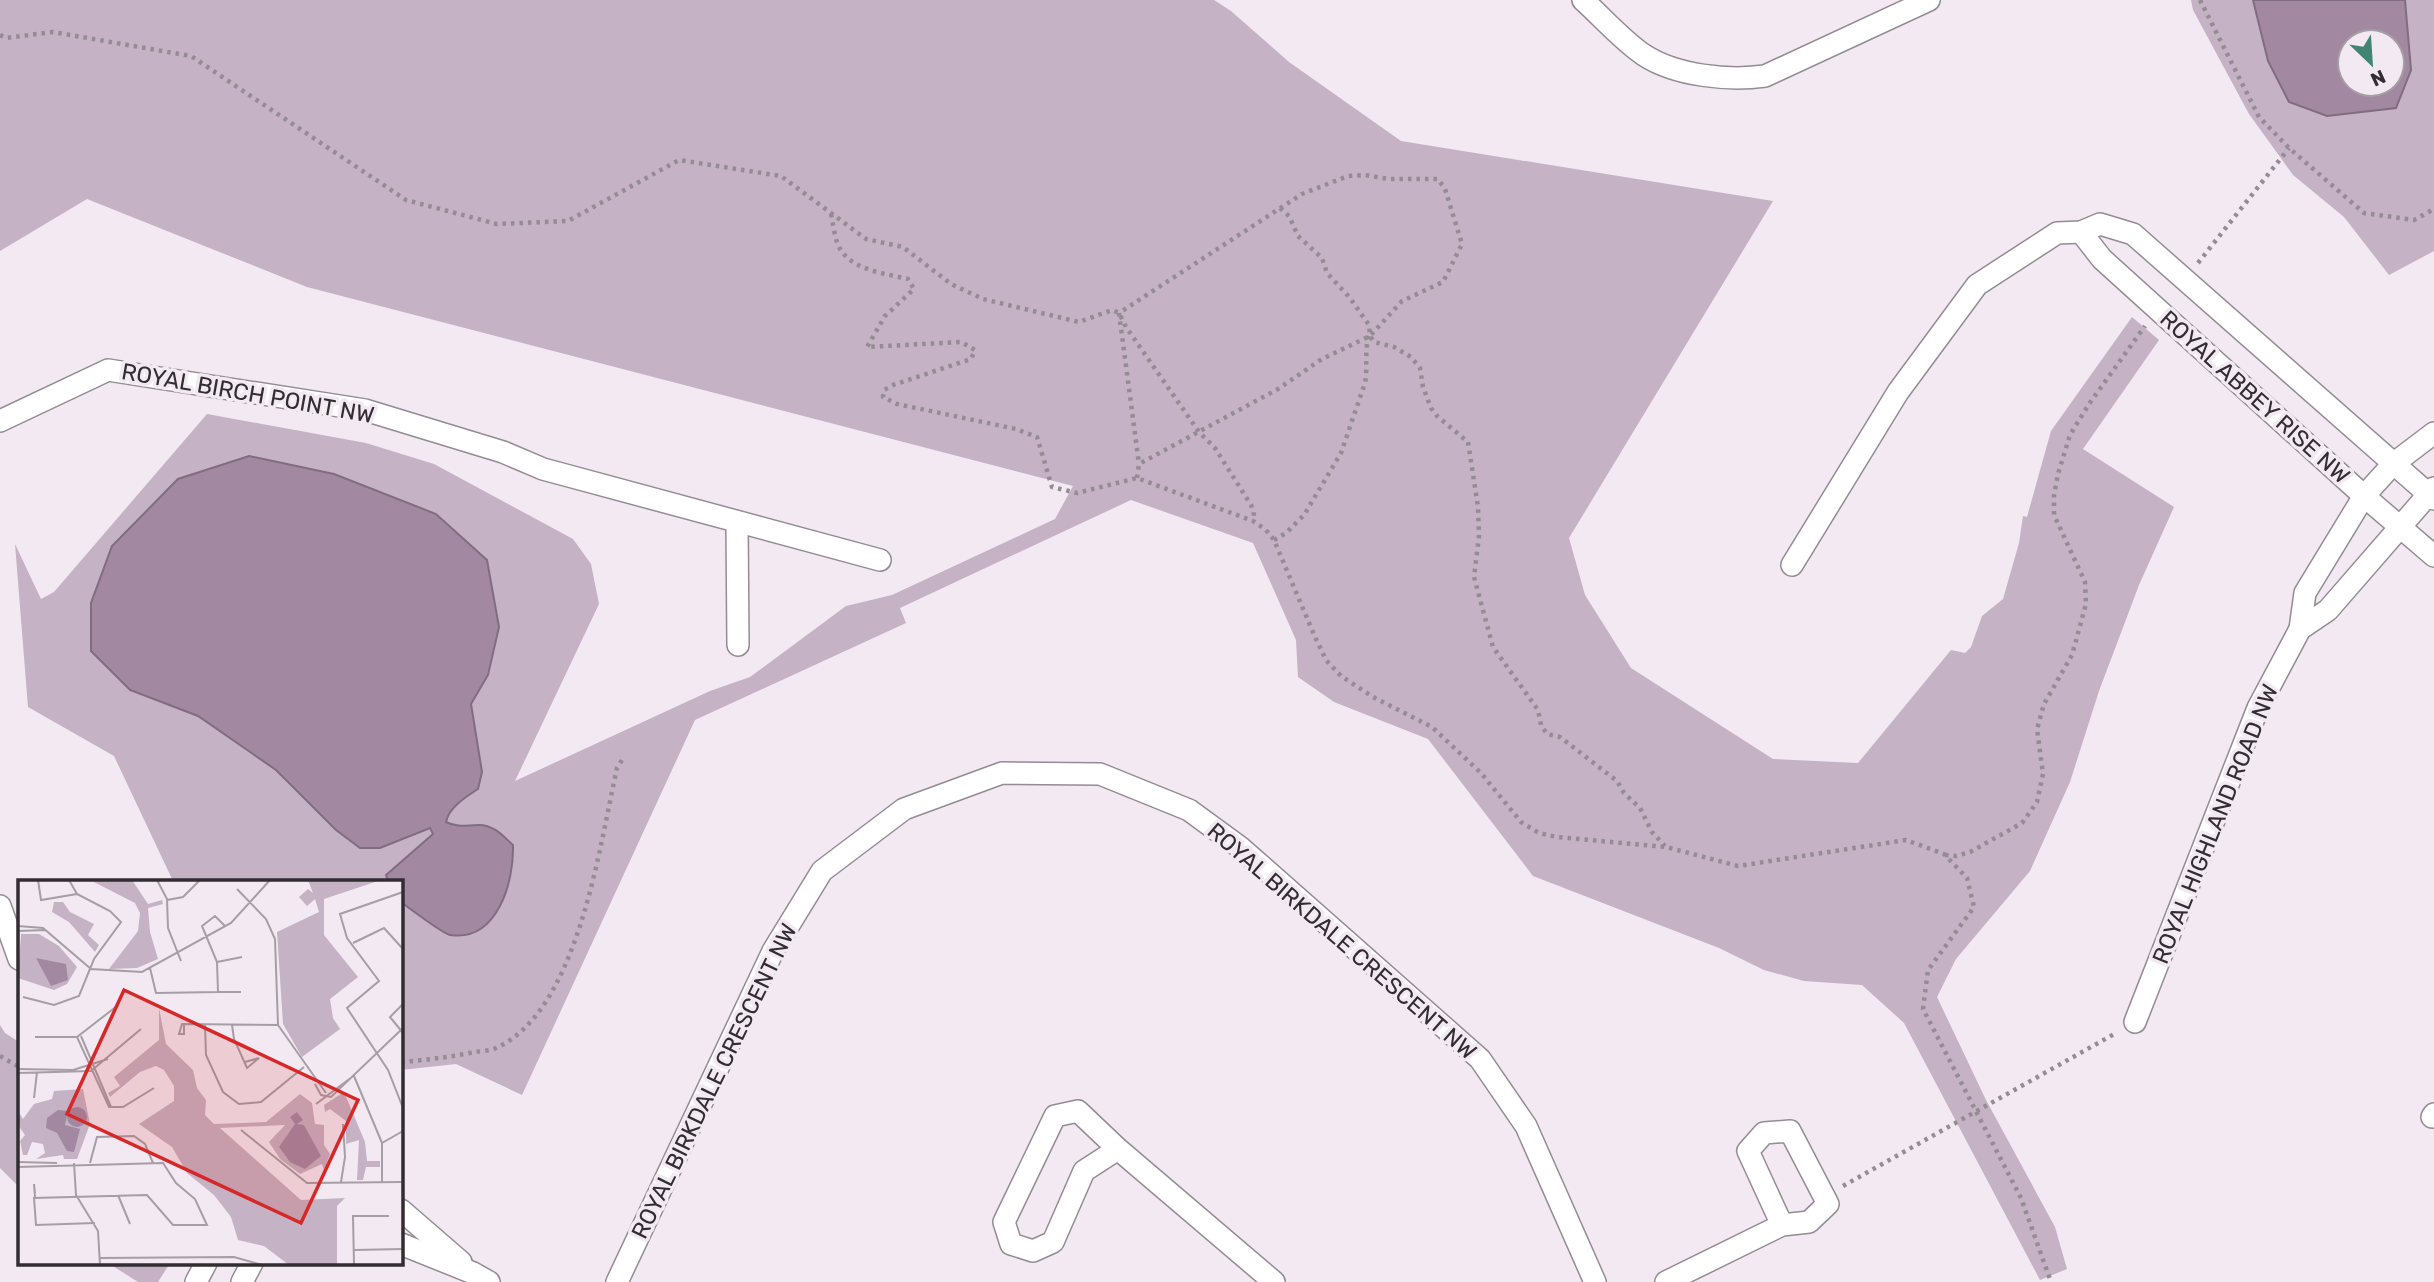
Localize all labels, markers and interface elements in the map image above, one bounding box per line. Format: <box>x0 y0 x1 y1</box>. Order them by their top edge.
north arrow <box>2336 28 2406 98</box>
text: N <box>2367 65 2389 91</box>
street label: ROYAL ABBEY RISE NW <box>2154 304 2356 490</box>
street label: ROYAL BIRCH POINT NW <box>120 357 376 429</box>
street label: ROYAL HIGHLAND ROAD NW <box>2146 680 2284 968</box>
street label: ROYAL BIRKDALE CRESCENT NW <box>1202 817 1482 1065</box>
inset map <box>18 880 402 1264</box>
street label: ROYAL BIRKDALE CRESCENT NW <box>625 919 803 1243</box>

